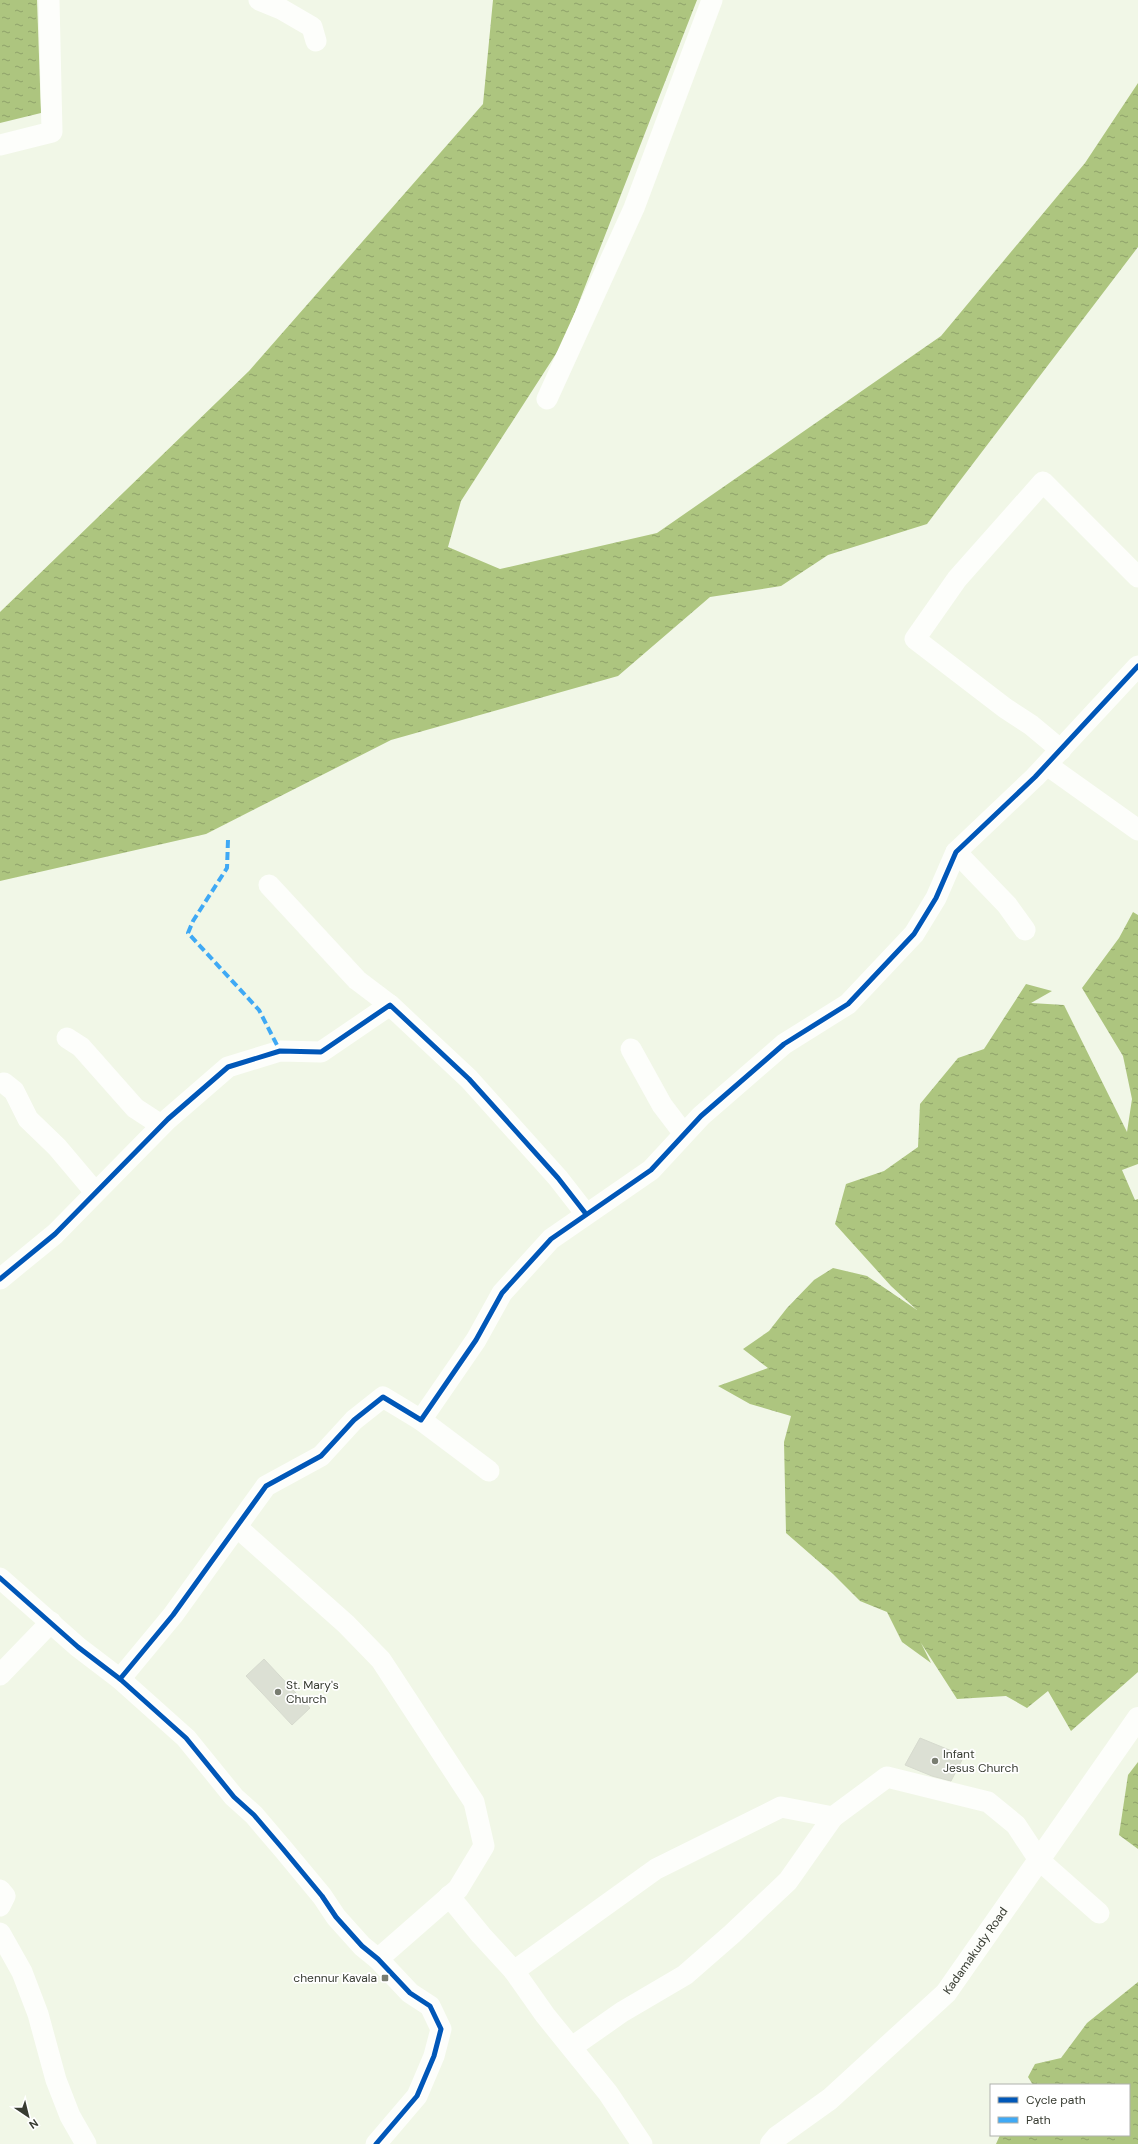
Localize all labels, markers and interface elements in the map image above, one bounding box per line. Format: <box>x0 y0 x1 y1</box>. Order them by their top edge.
place label: St. Mary's Church <box>286 1677 339 1707</box>
marker: St. Mary's Church <box>273 1687 283 1697</box>
place label: Infant Jesus Church <box>943 1746 1018 1776</box>
marker: Infant Jesus Church <box>930 1756 940 1766</box>
street label: Kadamakudy Road <box>939 1904 1011 1998</box>
place label: chennur Kavala <box>293 1970 377 1986</box>
marker: chennur Kavala <box>380 1973 390 1983</box>
legend <box>990 2084 1130 2136</box>
text: Cycle path <box>1026 2092 1086 2108</box>
north arrow <box>8 2096 48 2136</box>
text: Path <box>1026 2112 1051 2128</box>
text: N <box>26 2116 41 2132</box>

